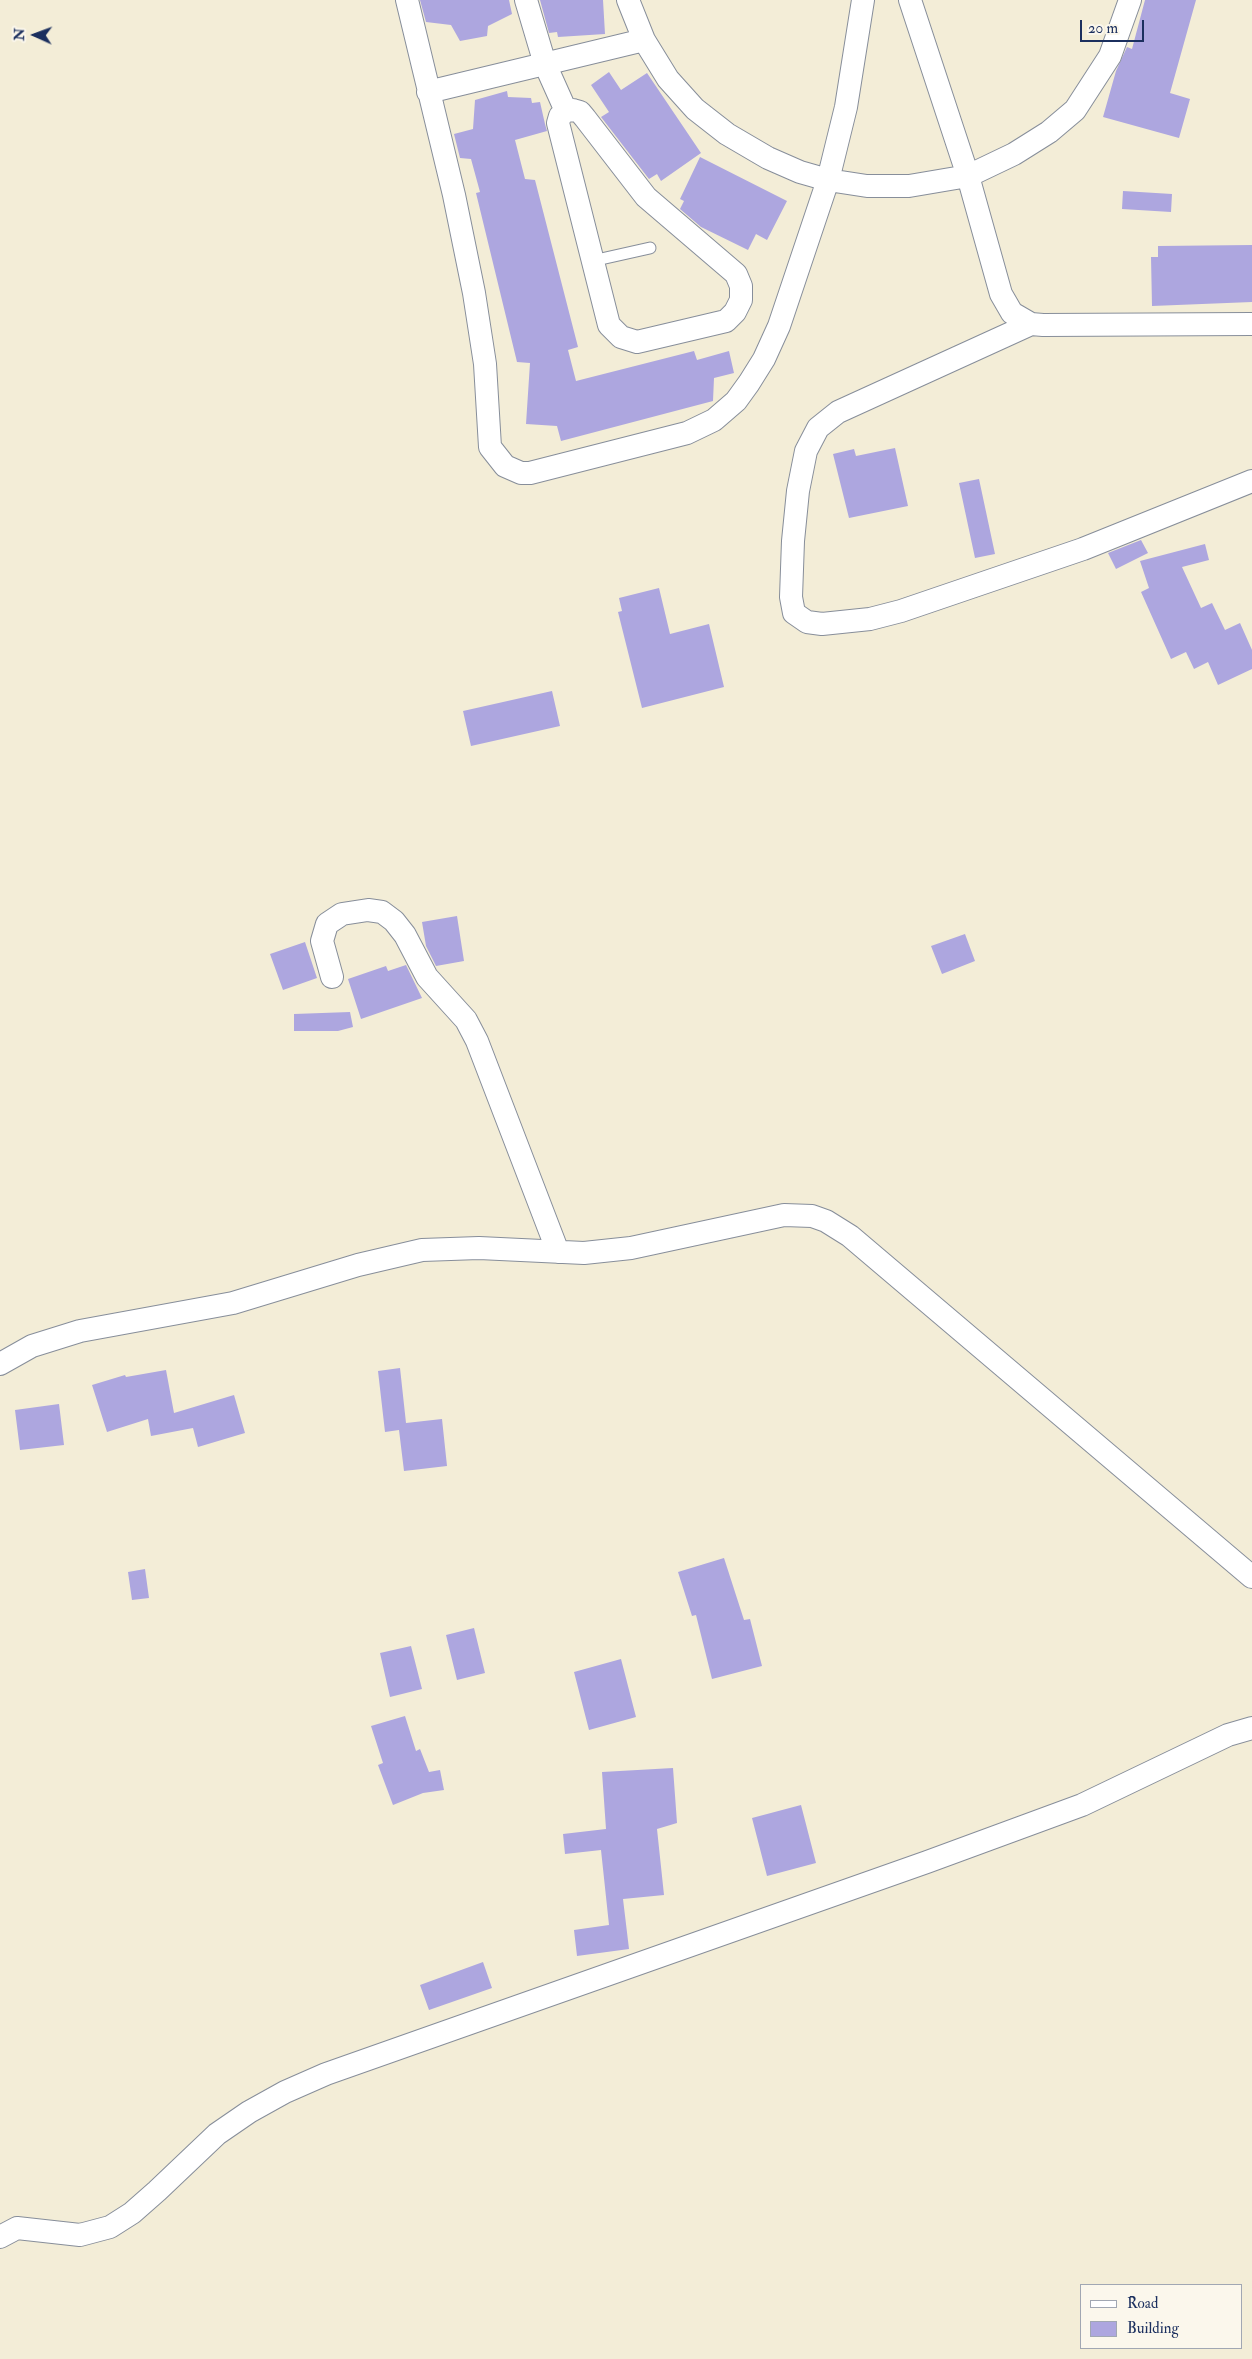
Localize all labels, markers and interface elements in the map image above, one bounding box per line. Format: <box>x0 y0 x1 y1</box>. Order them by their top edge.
north arrow <box>10 10 60 60</box>
scale bar <box>1082 10 1146 42</box>
text: 20 m <box>1088 19 1118 38</box>
text: N <box>11 28 28 41</box>
legend <box>1080 2284 1242 2349</box>
text: Road <box>1127 2294 1158 2313</box>
text: Building <box>1127 2319 1179 2338</box>

